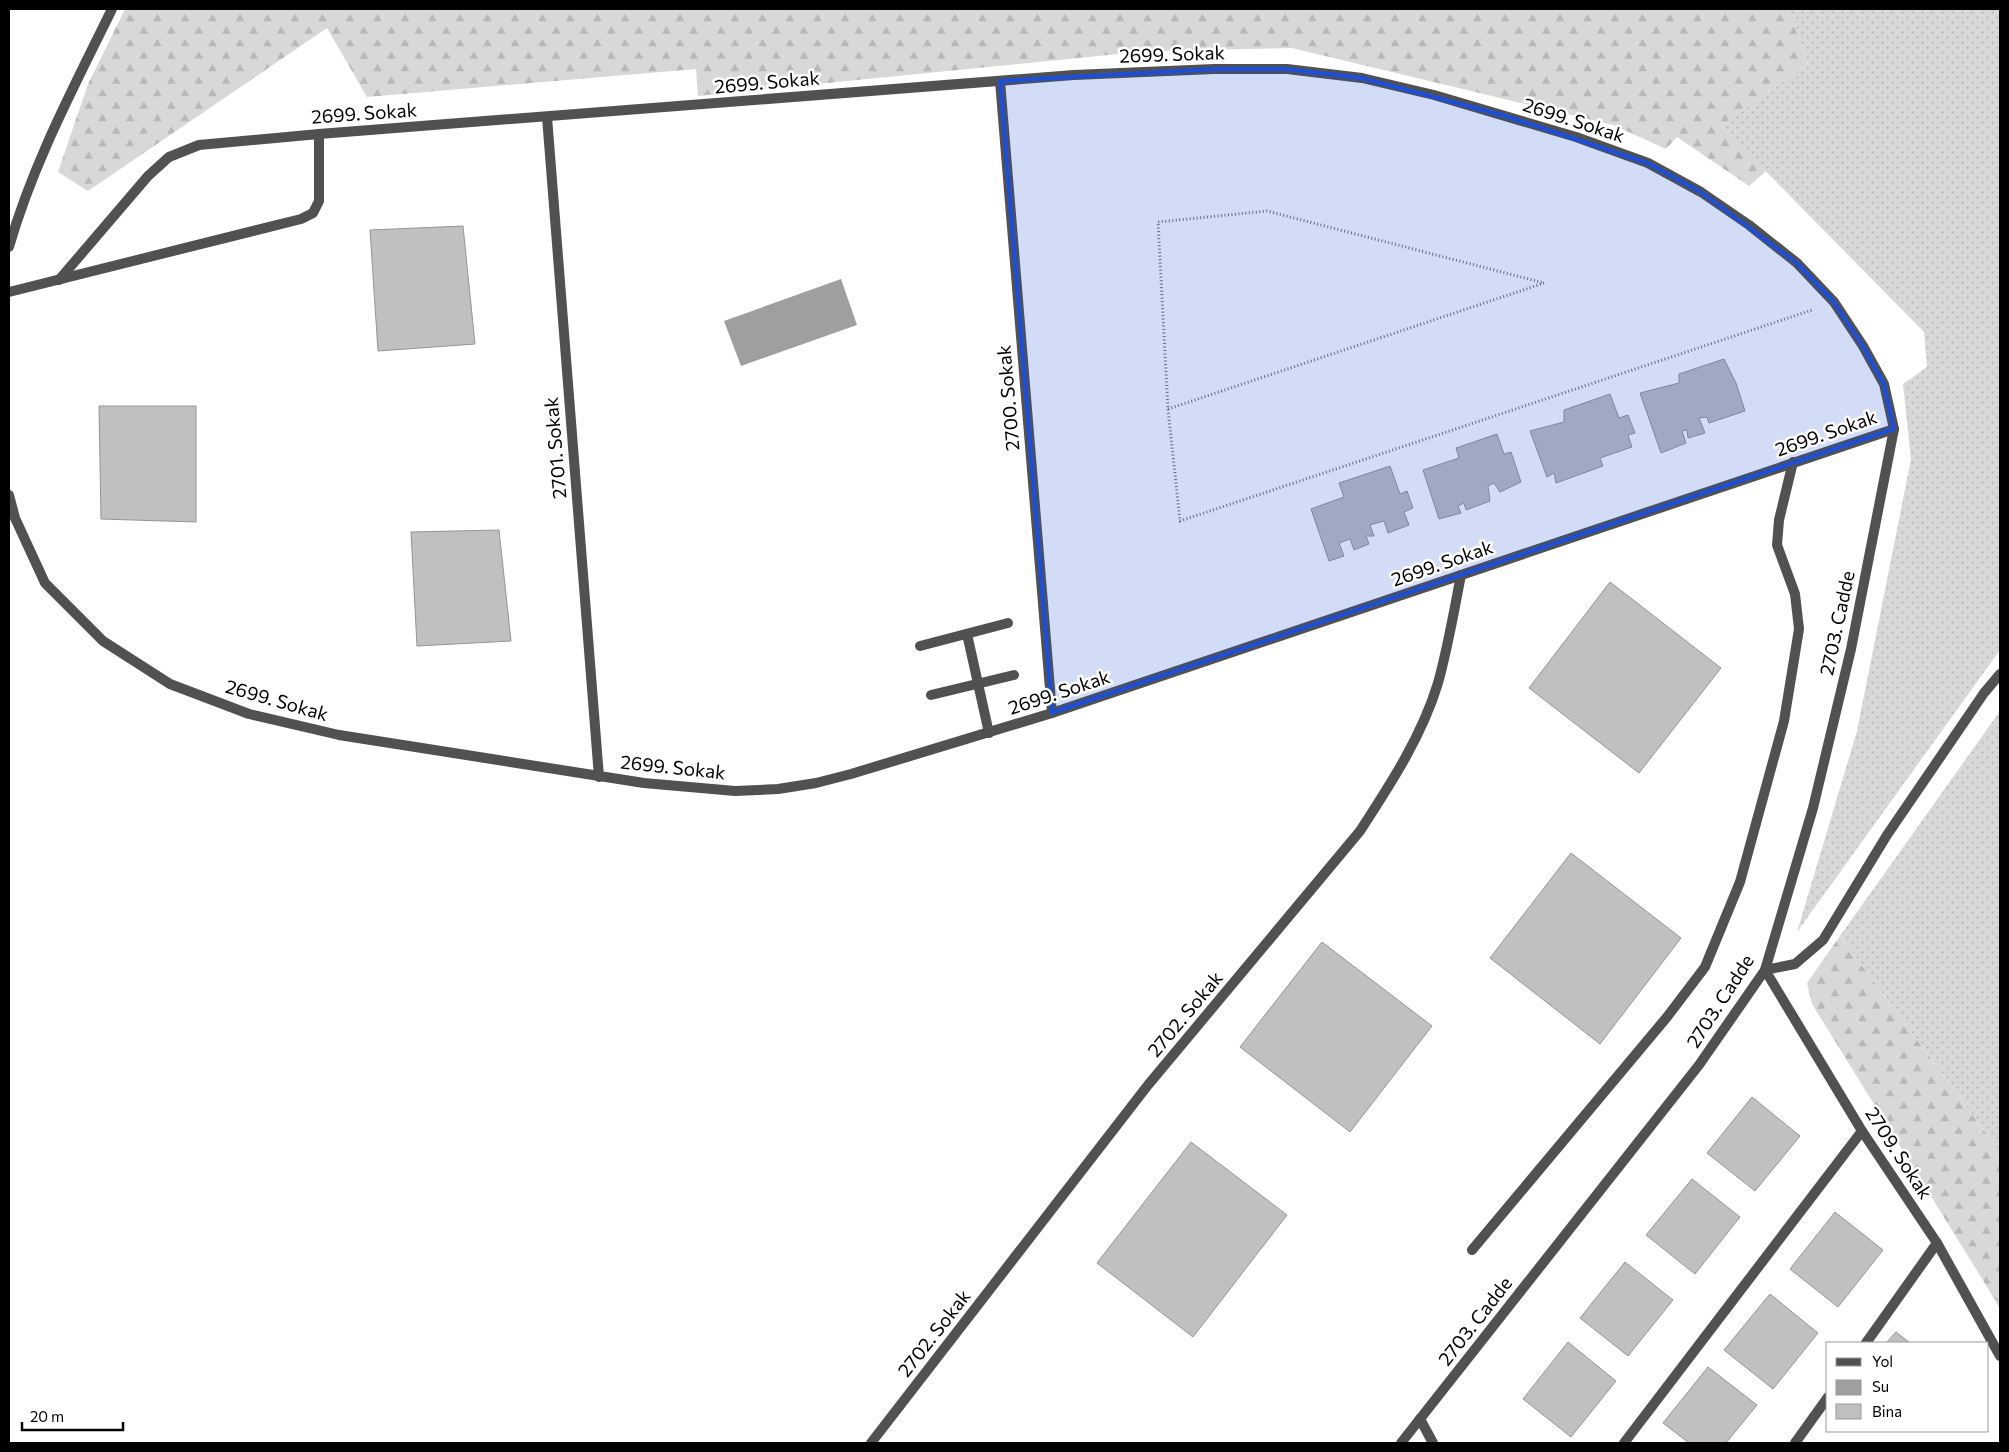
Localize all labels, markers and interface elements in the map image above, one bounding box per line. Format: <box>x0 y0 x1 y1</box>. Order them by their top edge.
street label: 2699. Sokak <box>1119 40 1225 67</box>
street label: 2699. Sokak <box>713 65 821 98</box>
street label: 2699. Sokak <box>1520 92 1628 147</box>
street label: 2699. Sokak <box>310 97 417 128</box>
street label: 2700. Sokak <box>991 344 1024 452</box>
street label: 2701. Sokak <box>539 396 570 500</box>
street label: 2699. Sokak <box>1772 404 1880 461</box>
street label: 2699. Sokak <box>1388 534 1496 591</box>
street label: 2703. Cadde <box>1814 568 1859 677</box>
street label: 2699. Sokak <box>1005 664 1113 719</box>
street label: 2699. Sokak <box>223 674 331 725</box>
street label: 2699. Sokak <box>619 750 727 783</box>
street label: 2703. Cadde <box>1681 950 1758 1052</box>
street label: 2702. Sokak <box>1142 966 1227 1061</box>
street label: 2709. Sokak <box>1861 1102 1938 1203</box>
street label: 2703. Cadde <box>1433 1272 1516 1370</box>
street label: 2702. Sokak <box>892 1284 975 1381</box>
legend <box>1826 1342 1989 1432</box>
text: Yol <box>1872 1352 1893 1370</box>
text: Su <box>1872 1377 1889 1395</box>
scale bar <box>22 1400 124 1432</box>
text: Bina <box>1872 1402 1902 1420</box>
text: 20 m <box>30 1407 64 1425</box>

